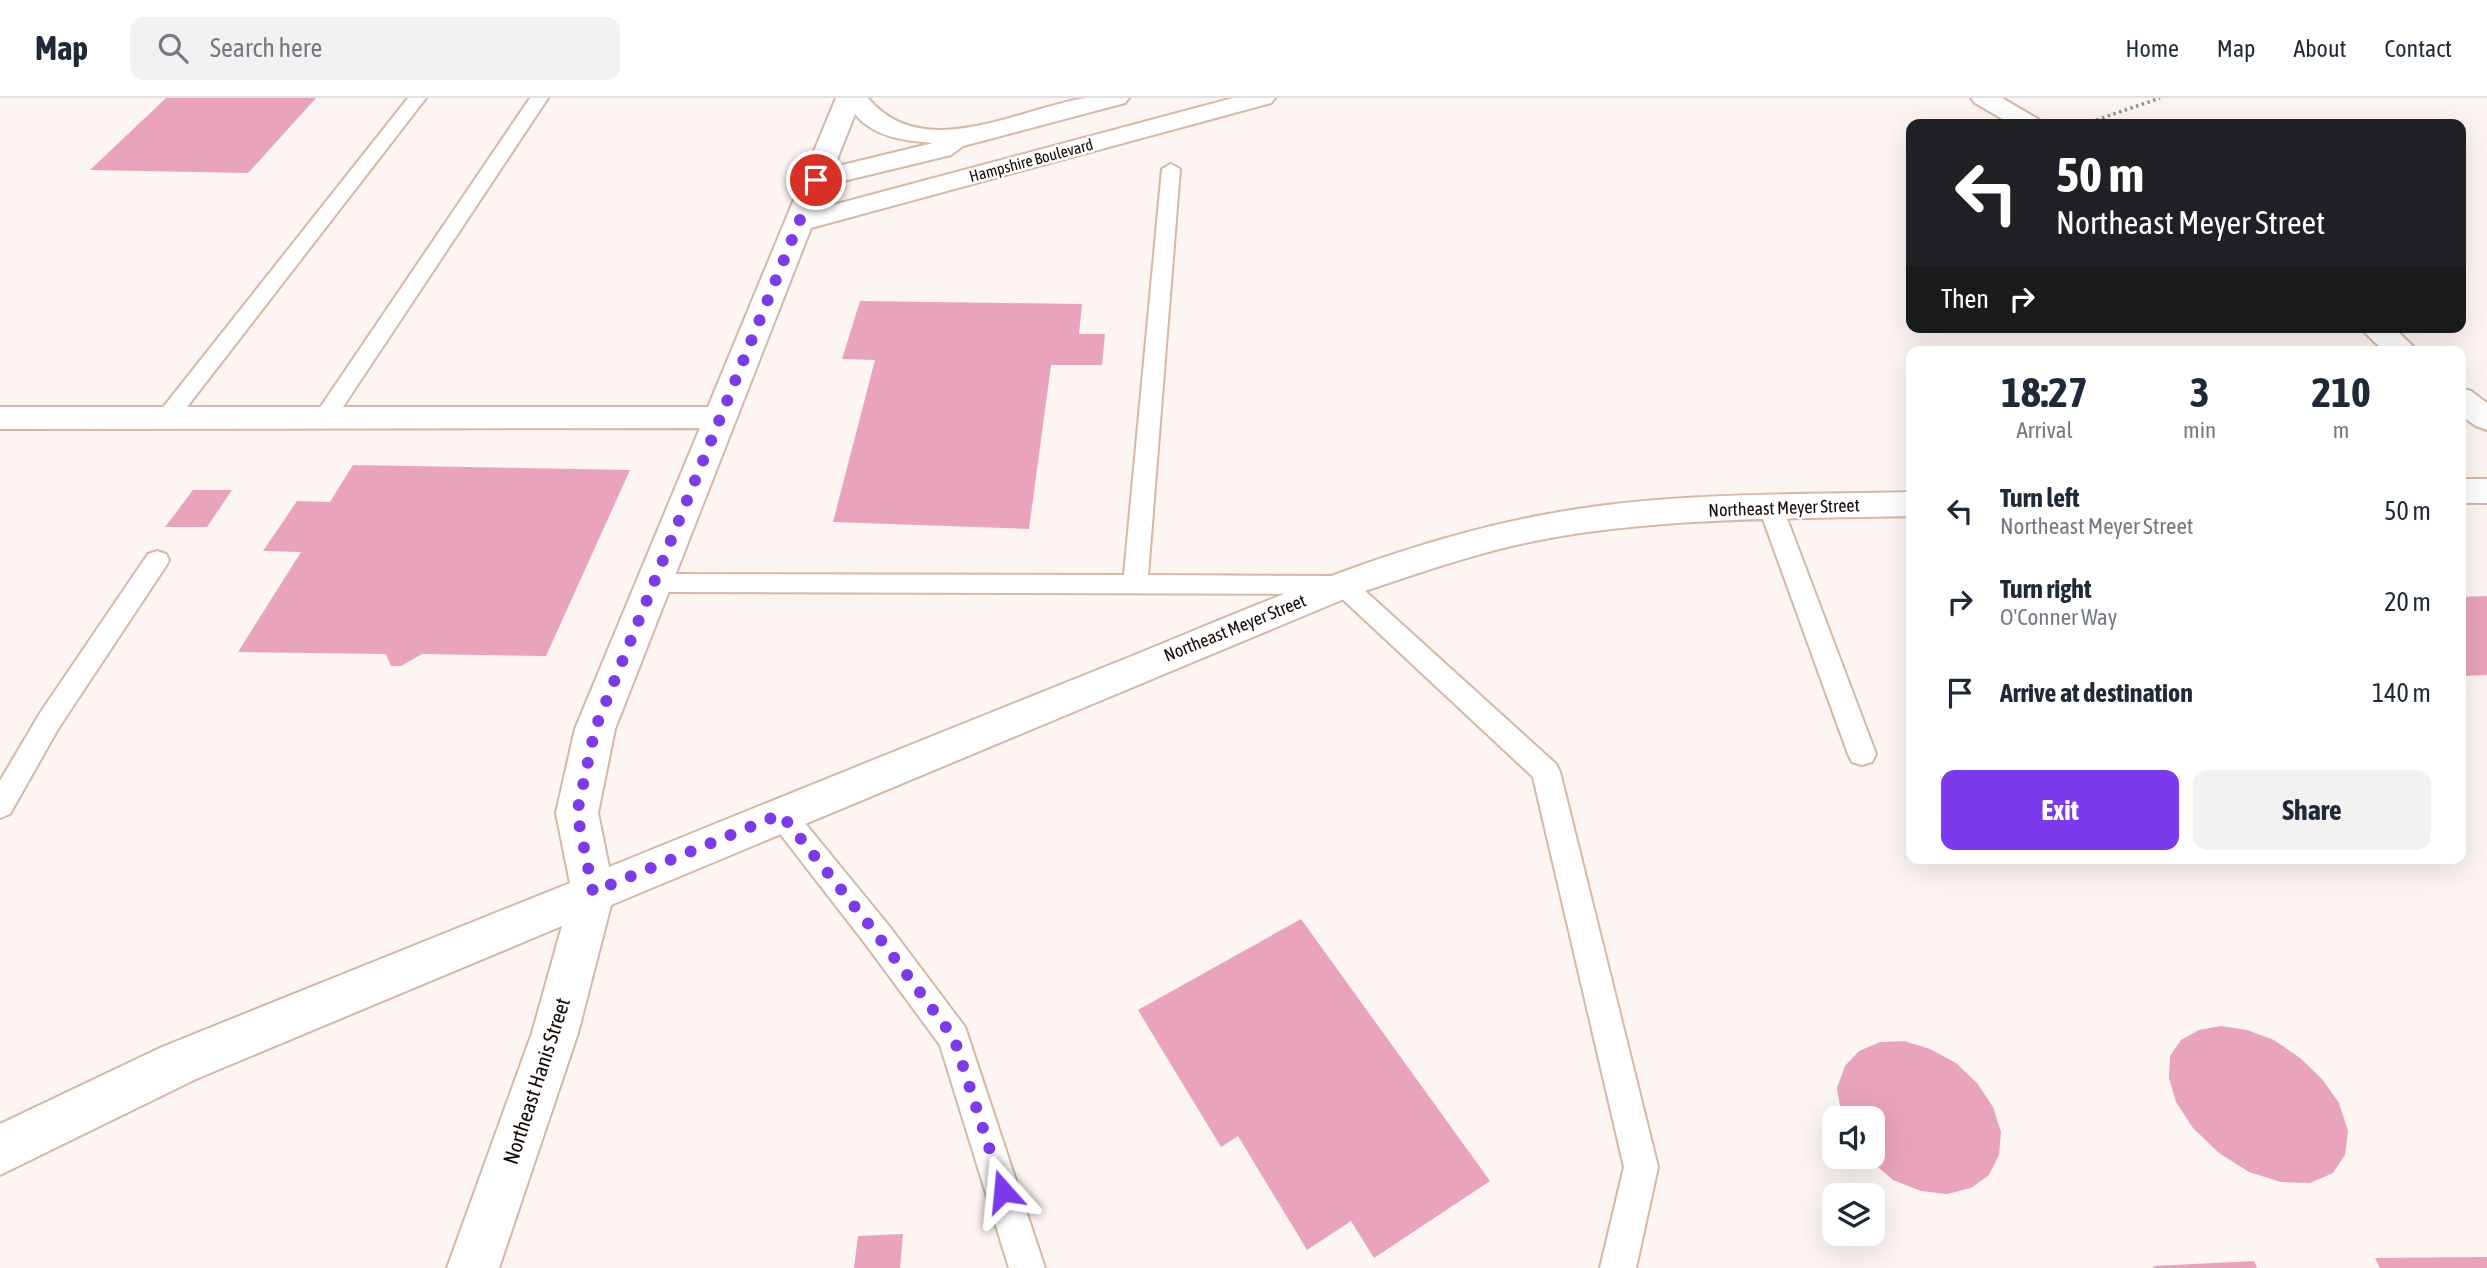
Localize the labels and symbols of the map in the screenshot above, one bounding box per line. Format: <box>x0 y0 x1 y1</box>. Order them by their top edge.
street label: Hampshire Boulevard <box>967 135 1095 186</box>
pin <box>786 150 846 210</box>
street label: Northeast Meyer Street <box>1708 494 1860 521</box>
street label: Northeast Meyer Street <box>1161 589 1309 666</box>
street label: Northeast Hanis Street <box>498 994 574 1167</box>
position arrow <box>966 1154 1040 1228</box>

